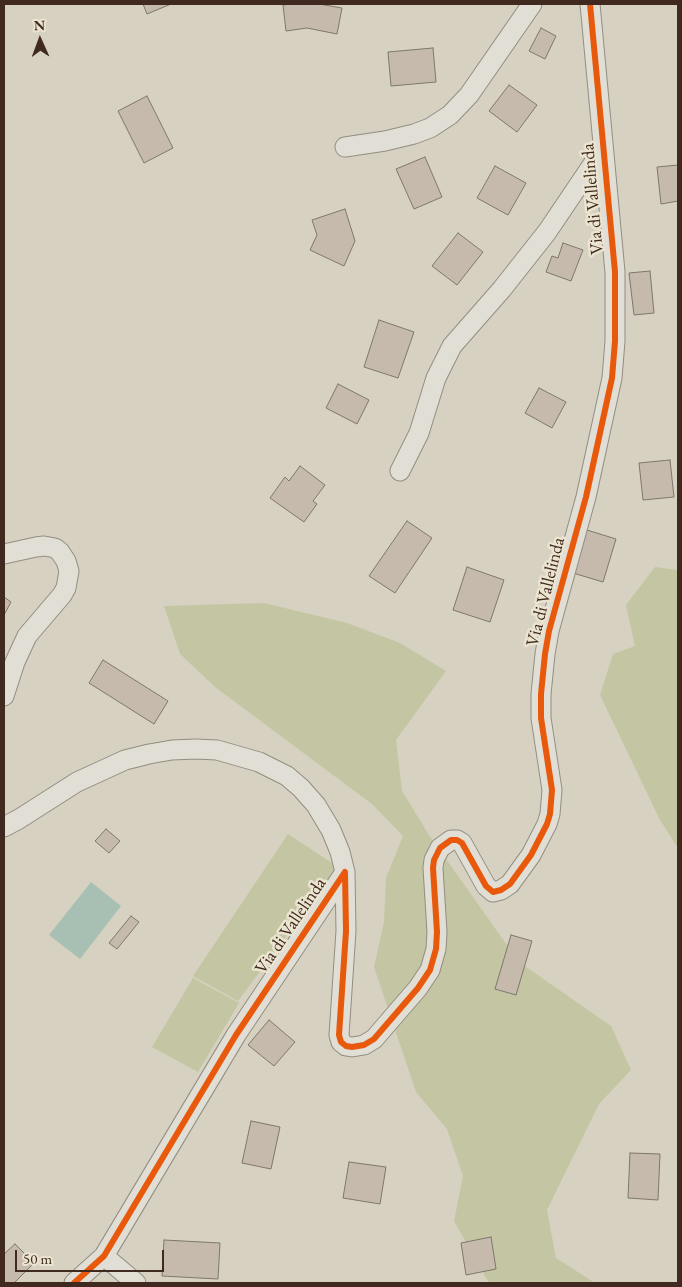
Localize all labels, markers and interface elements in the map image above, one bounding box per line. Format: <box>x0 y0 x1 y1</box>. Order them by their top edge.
north arrow <box>15 15 65 65</box>
text: N <box>33 16 45 34</box>
street label: Via di Vallelinda <box>577 142 609 256</box>
street label: Via di Vallelinda <box>522 535 570 649</box>
street label: Via di Vallelinda <box>251 874 331 978</box>
scale bar <box>18 1240 166 1272</box>
text: 50 m <box>23 1249 52 1268</box>

